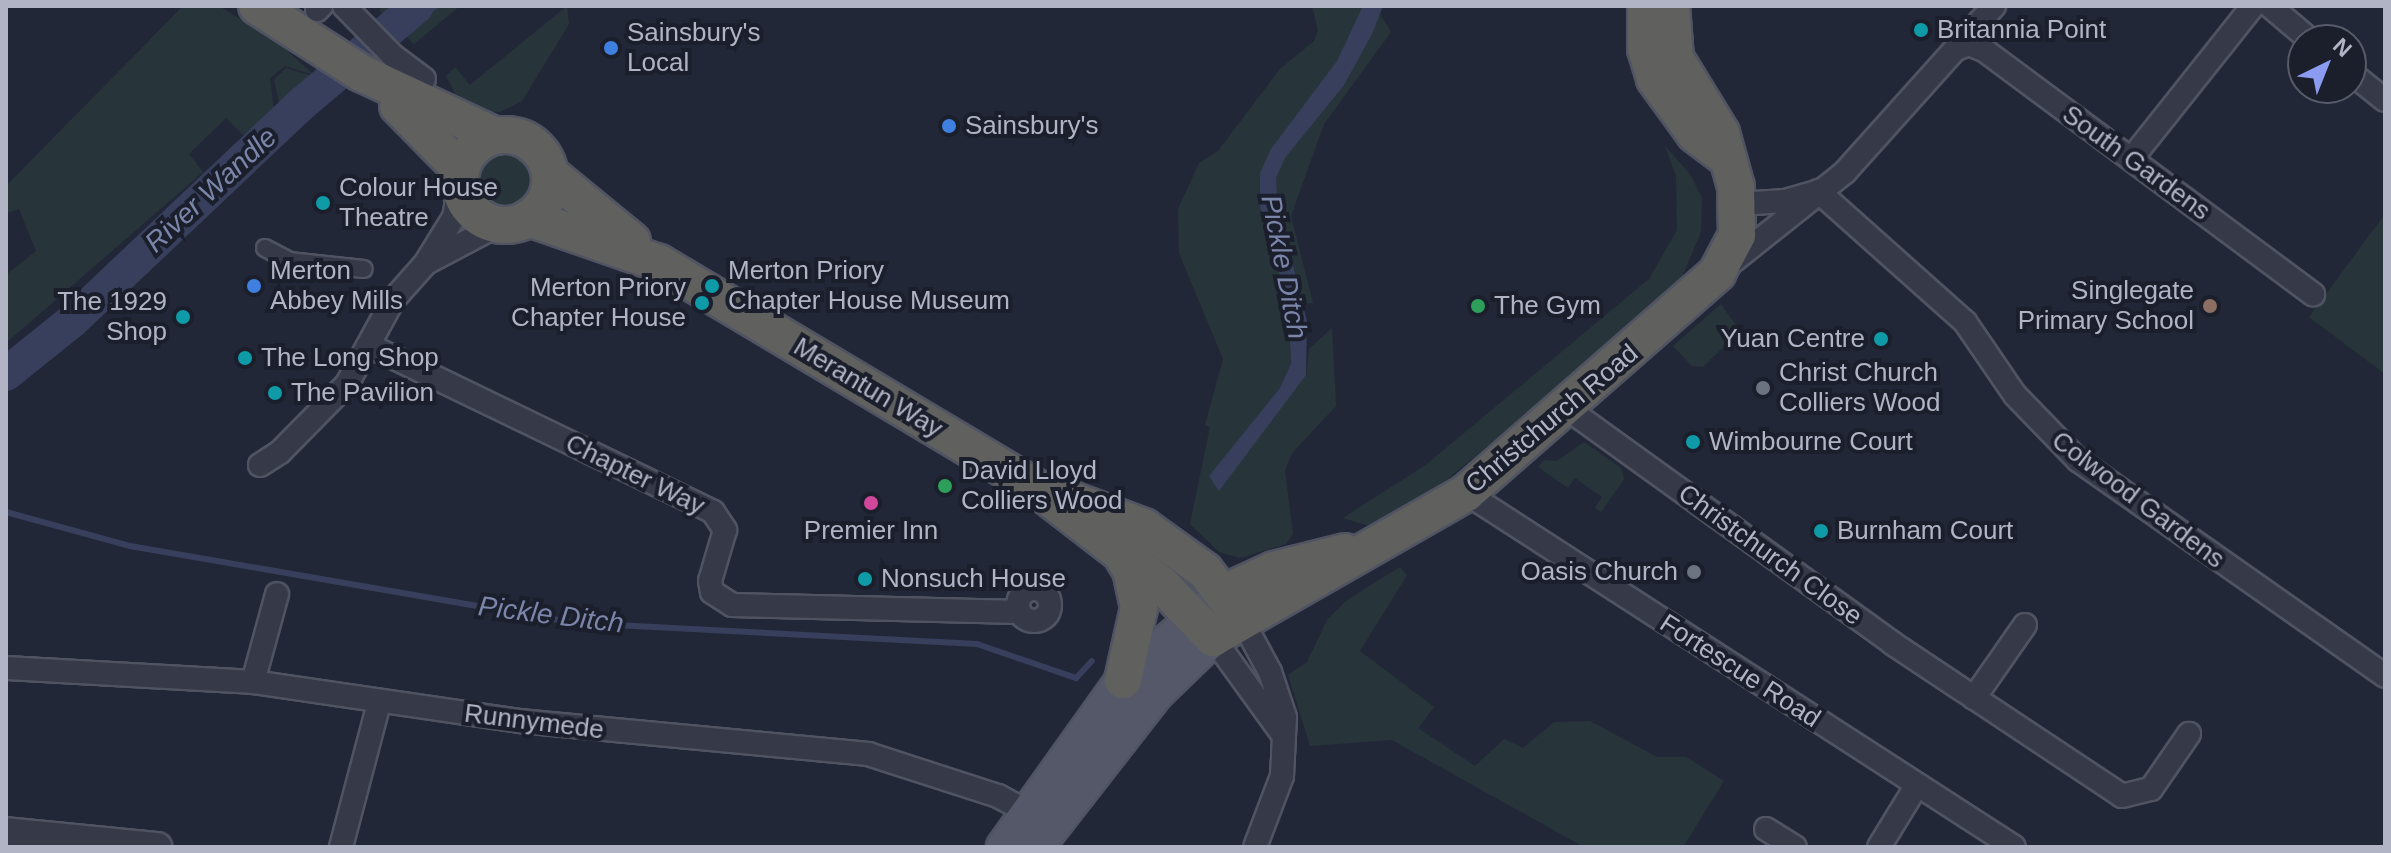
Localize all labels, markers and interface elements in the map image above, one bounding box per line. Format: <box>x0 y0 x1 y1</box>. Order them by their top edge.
place label: Britannia Point <box>1937 14 2106 46</box>
place label: Sainsbury's Local <box>627 17 761 78</box>
marker: Britannia Point <box>1912 21 1930 39</box>
north arrow <box>2287 24 2367 104</box>
text: N <box>2328 33 2357 62</box>
marker: Sainsbury's Local <box>602 39 620 57</box>
street label: South Gardens <box>2056 99 2216 227</box>
place label: Sainsbury's <box>965 110 1099 142</box>
marker: Sainsbury's <box>940 117 958 135</box>
water label: River Wandle <box>138 121 284 259</box>
place label: Colour House Theatre <box>339 172 498 234</box>
water label: Pickle Ditch <box>1254 192 1314 342</box>
marker: Colour House Theatre <box>314 194 332 212</box>
place label: Merton Abbey Mills <box>270 255 403 316</box>
place label: Merton Priory Chapter House Museum <box>728 255 1010 316</box>
place label: Merton Priory Chapter House <box>511 272 686 334</box>
place label: Singlegate Primary School <box>2018 275 2194 336</box>
marker: Merton Abbey Mills <box>245 277 263 295</box>
marker: Merton Priory Chapter House Museum <box>703 277 721 295</box>
place label: The 1929 Shop <box>57 286 167 348</box>
place label: The Gym <box>1494 290 1601 322</box>
marker: Merton Priory Chapter House <box>693 294 711 312</box>
marker: The Gym <box>1469 297 1487 315</box>
marker: Singlegate Primary School <box>2201 297 2219 315</box>
marker: The 1929 Shop <box>174 308 192 326</box>
place label: Yuan Centre <box>1720 323 1865 355</box>
marker: Yuan Centre <box>1872 330 1890 348</box>
street label: Merantun Way <box>788 331 948 445</box>
street label: Christchurch Road <box>1460 338 1644 500</box>
place label: The Long Shop <box>261 342 439 374</box>
marker: The Long Shop <box>236 349 254 367</box>
place label: Christ Church Colliers Wood <box>1779 357 1940 418</box>
place label: The Pavilion <box>291 377 434 409</box>
marker: Christ Church Colliers Wood <box>1754 379 1772 397</box>
marker: The Pavilion <box>266 384 284 402</box>
street label: Colwood Gardens <box>2046 425 2230 575</box>
place label: Wimbourne Court <box>1709 426 1913 458</box>
street label: Chapter Way <box>560 428 710 522</box>
marker: Wimbourne Court <box>1684 433 1702 451</box>
place label: David Lloyd Colliers Wood <box>961 455 1122 516</box>
marker: David Lloyd Colliers Wood <box>936 477 954 495</box>
street label: Christchurch Close <box>1672 478 1868 632</box>
marker: Premier Inn <box>862 494 880 512</box>
place label: Premier Inn <box>804 515 938 547</box>
place label: Burnham Court <box>1837 515 2013 547</box>
marker: Burnham Court <box>1812 522 1830 540</box>
place label: Oasis Church <box>1521 556 1678 588</box>
place label: Nonsuch House <box>881 563 1066 595</box>
marker: Oasis Church <box>1685 563 1703 581</box>
marker: Nonsuch House <box>856 570 874 588</box>
water label: Pickle Ditch <box>476 589 626 641</box>
street label: Fortescue Road <box>1654 608 1826 734</box>
street label: Runnymede <box>463 698 605 746</box>

